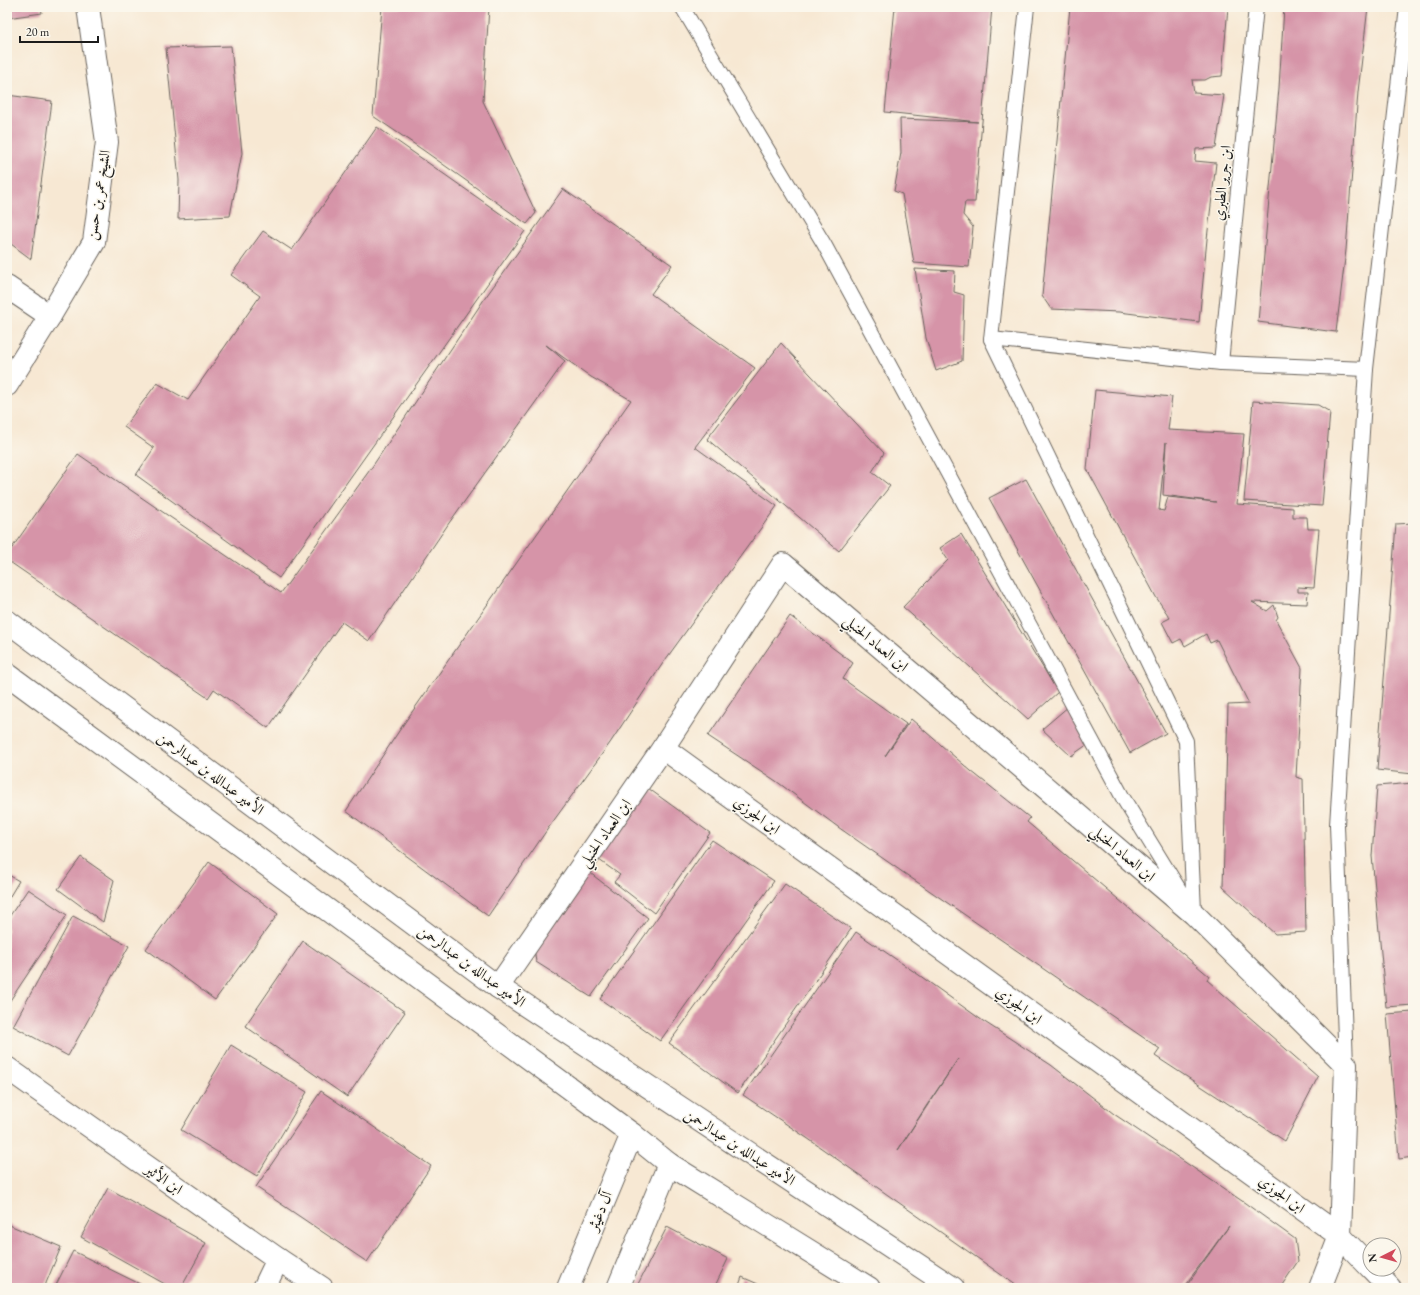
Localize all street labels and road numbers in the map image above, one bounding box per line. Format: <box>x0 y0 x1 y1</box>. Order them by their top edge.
street label: ابن جرير الطبري <box>1208 144 1238 222</box>
street label: الشيخ عمر بن حسن <box>81 148 119 242</box>
street label: ابن العماد الحنبلي <box>837 610 913 679</box>
street label: الأمير عبدالله بن عبدالرحمن <box>154 726 269 820</box>
street label: ابن الجوزي <box>729 791 784 840</box>
street label: ابن العماد الحنبلي <box>574 795 639 873</box>
street label: ابن العماد الحنبلي <box>1084 820 1160 889</box>
street label: الأمير عبدالله بن عبدالرحمن <box>414 919 530 1012</box>
street label: ابن الجوزي <box>991 981 1046 1030</box>
street label: الأمير عبدالله بن عبدالرحمن <box>681 1103 800 1190</box>
street label: ابن الأثير <box>140 1157 187 1198</box>
street label: ابن الجوزي <box>1254 1170 1309 1219</box>
street label: آل دغيثر <box>582 1187 617 1235</box>

